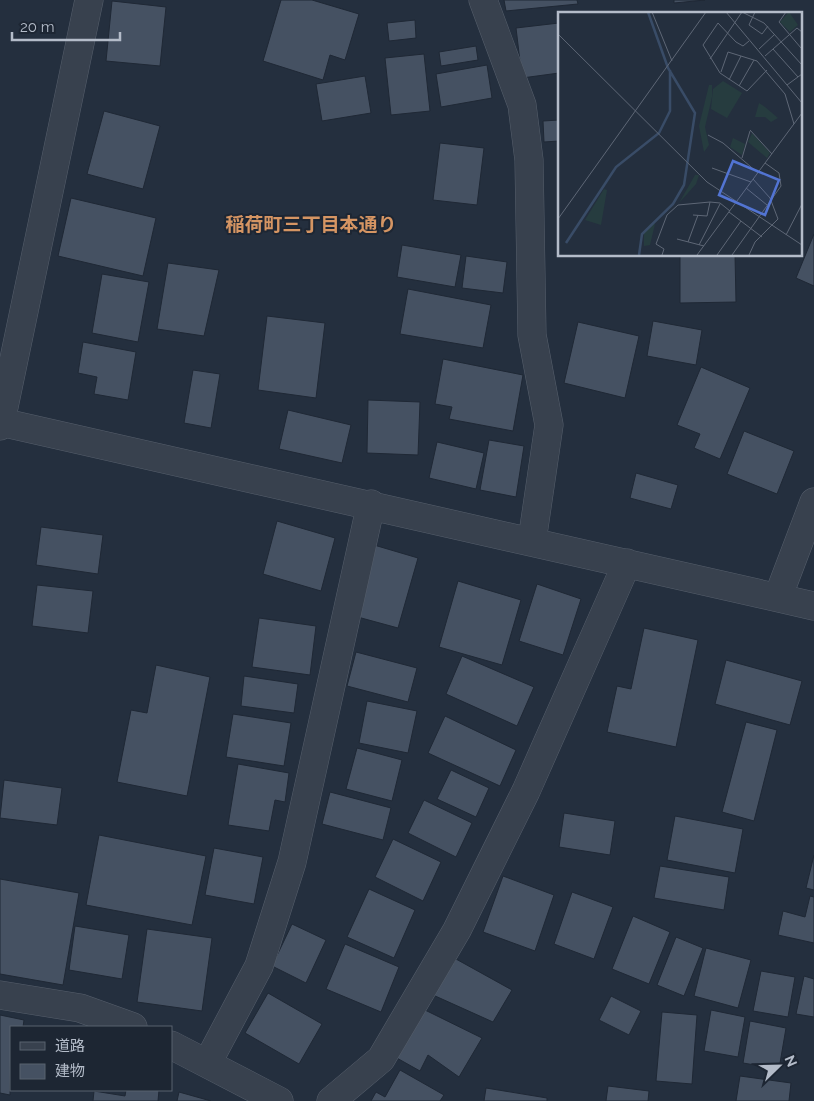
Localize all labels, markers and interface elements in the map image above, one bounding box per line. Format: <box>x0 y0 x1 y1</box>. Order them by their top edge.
scale bar <box>12 10 120 42</box>
inset map <box>558 12 802 256</box>
text: 20 m <box>20 18 55 36</box>
district label: 稲荷町三丁目本通り <box>225 213 397 235</box>
legend <box>10 1026 172 1091</box>
text: 道路 <box>55 1037 85 1055</box>
north arrow <box>754 1041 804 1091</box>
text: N <box>782 1053 800 1069</box>
text: 建物 <box>55 1062 85 1080</box>

